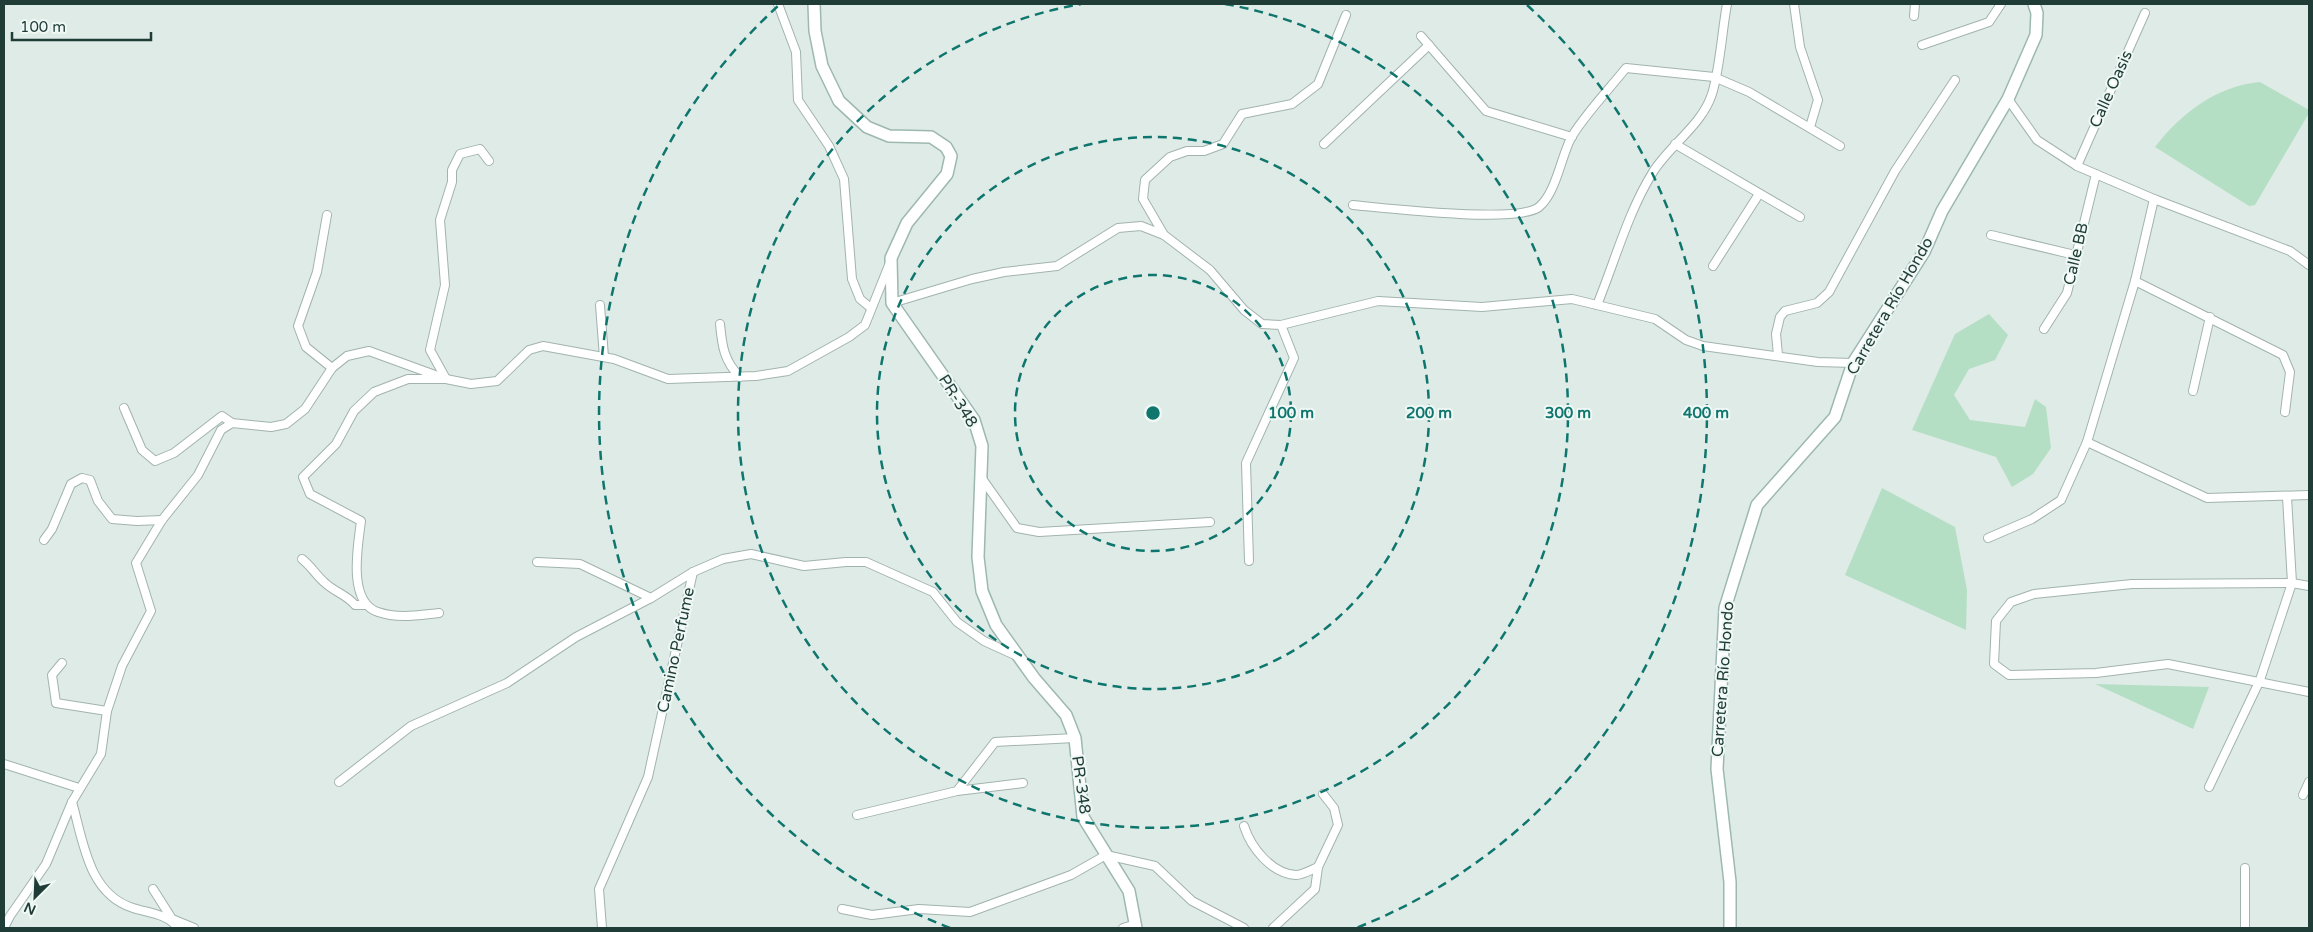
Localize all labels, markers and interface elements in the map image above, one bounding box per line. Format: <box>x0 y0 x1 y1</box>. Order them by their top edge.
scale bar <box>12 10 151 42</box>
text: 100 m <box>20 18 66 36</box>
street label: Calle Oasis <box>2085 47 2137 131</box>
street label: Calle BB <box>2059 221 2093 287</box>
street label: Carretera Río Hondo <box>1842 233 1938 379</box>
street label: PR-348 <box>934 371 982 431</box>
centre of rings <box>1144 404 1162 422</box>
text: 100 m <box>1268 404 1314 422</box>
text: 200 m <box>1406 404 1452 422</box>
text: 300 m <box>1545 404 1591 422</box>
text: 400 m <box>1683 404 1729 422</box>
street label: Camino Perfume <box>653 585 699 715</box>
street label: Carretera Río Hondo <box>1708 601 1738 757</box>
street label: PR-348 <box>1067 754 1095 816</box>
north arrow <box>10 872 60 922</box>
text: N <box>21 898 39 918</box>

